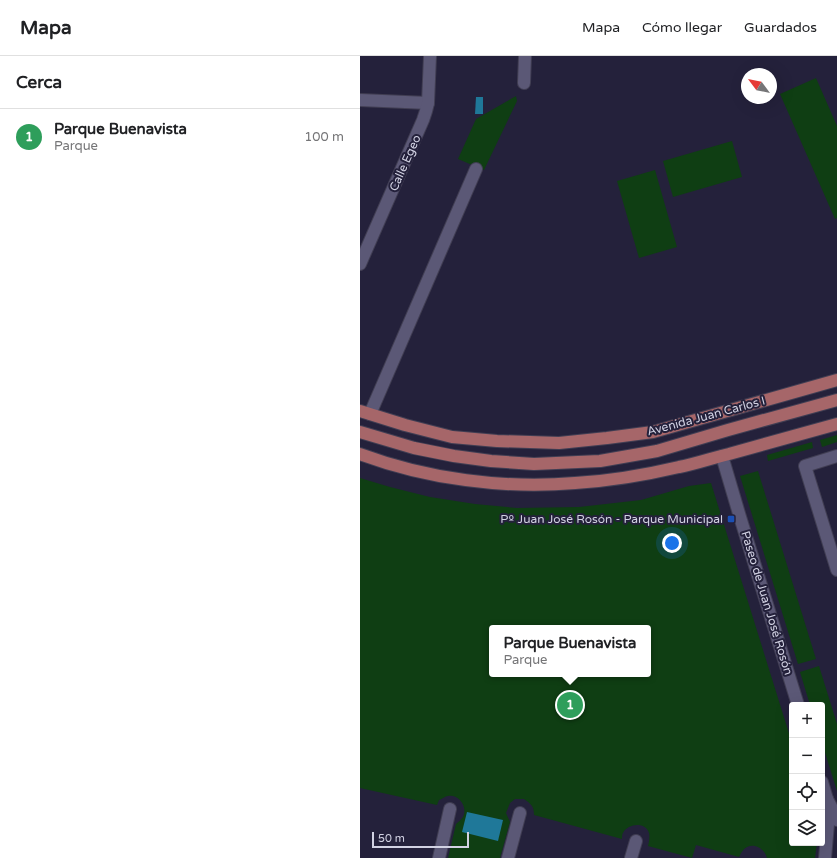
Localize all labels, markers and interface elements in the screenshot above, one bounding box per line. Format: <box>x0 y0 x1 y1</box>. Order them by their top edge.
text: Mapa <box>20 17 72 39</box>
text: Mapa <box>582 19 620 36</box>
text: Cómo llegar <box>642 19 722 36</box>
text: Guardados <box>744 19 817 36</box>
north arrow <box>741 68 777 104</box>
text: Cerca <box>16 72 62 93</box>
text: Parque Buenavista <box>54 120 187 138</box>
text: 1 <box>25 129 33 145</box>
text: 100 m <box>304 129 344 145</box>
street label: Calle Egeo <box>386 133 424 193</box>
text: Parque <box>54 138 98 154</box>
street label: Avenida Juan Carlos I <box>645 393 767 439</box>
place label: Pº Juan José Rosón - Parque Municipal <box>500 512 723 526</box>
marker: Pº Juan José Rosón - Parque Municipal <box>726 514 736 524</box>
street label: Paseo de Juan José Rosón <box>738 529 796 677</box>
your location <box>662 533 682 553</box>
popup <box>489 625 651 677</box>
text: Parque Buenavista <box>504 634 636 652</box>
text: Parque <box>504 652 547 668</box>
pin: 1 <box>557 690 583 720</box>
map controls <box>789 702 825 846</box>
button: + <box>789 702 825 738</box>
button: − <box>789 738 825 774</box>
button: locate <box>789 774 825 810</box>
button: layers <box>789 810 825 846</box>
scale bar <box>372 830 469 849</box>
text: 50 m <box>378 832 405 845</box>

